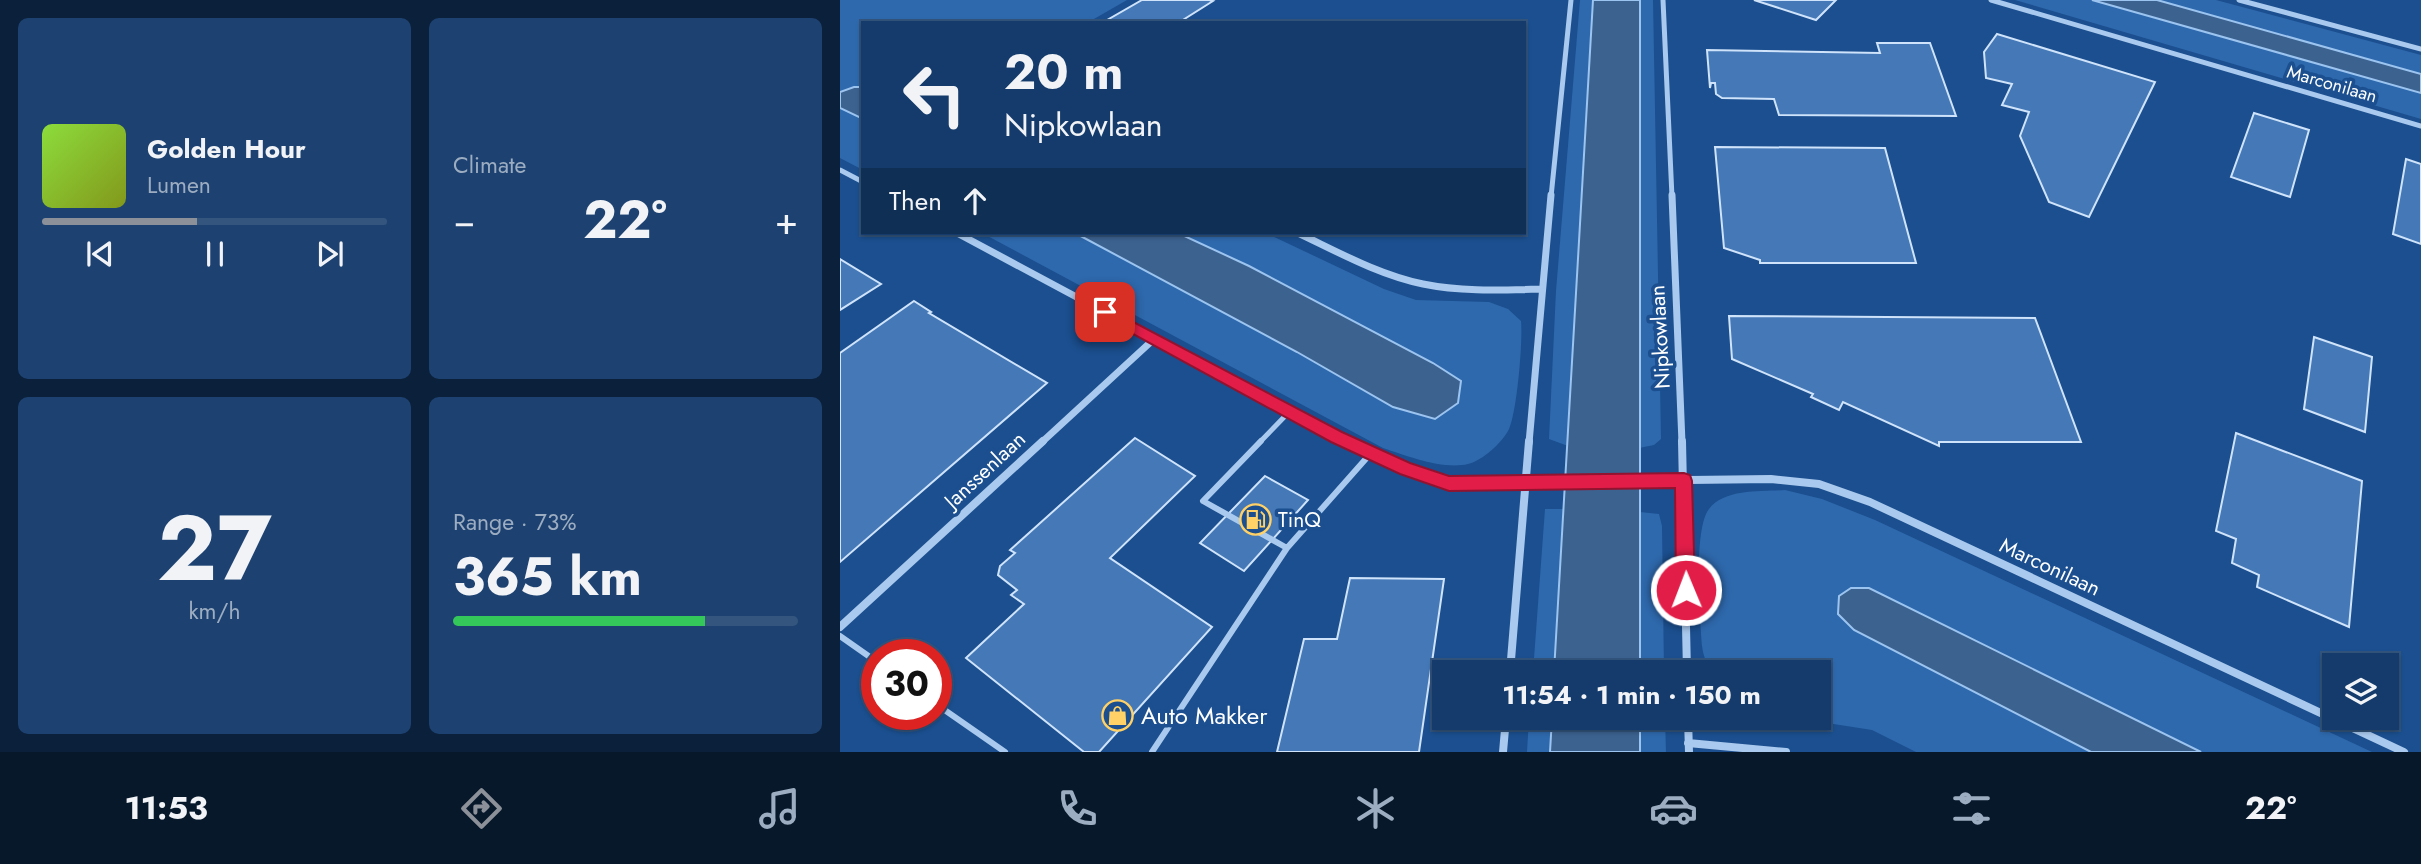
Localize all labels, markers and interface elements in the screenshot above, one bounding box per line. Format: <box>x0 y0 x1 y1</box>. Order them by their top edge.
text: 20 m <box>1004 37 1123 107</box>
icon: left <box>889 49 980 140</box>
street label: Marconilaan <box>2284 59 2380 109</box>
text: Nipkowlaan <box>1004 102 1163 148</box>
text: Golden Hour <box>147 130 306 168</box>
text: Climate <box>453 148 526 182</box>
text: Lumen <box>147 168 211 202</box>
text: 22° <box>583 182 667 258</box>
text: Then <box>889 182 942 220</box>
icon: ahead <box>956 182 994 220</box>
text: − <box>453 193 475 248</box>
text: + <box>775 193 798 248</box>
icon: previous <box>81 235 119 273</box>
icon: pause <box>196 235 234 273</box>
icon: next <box>311 235 349 273</box>
pin <box>1075 282 1135 342</box>
street label: Nipkowlaan <box>1642 284 1678 390</box>
icon: arrive <box>1086 293 1124 331</box>
street label: Janssenlaan <box>936 425 1032 517</box>
text: 27 <box>157 483 272 614</box>
fuel station icon: TinQ <box>1238 503 1272 537</box>
text: Range · 73% <box>453 505 577 539</box>
place label: TinQ <box>1278 505 1321 535</box>
street label: Marconilaan <box>1995 531 2105 603</box>
text: 365 km <box>453 539 642 615</box>
position arrow <box>1649 553 1723 627</box>
text: km/h <box>189 594 240 628</box>
speed limit sign: 30 <box>861 639 952 730</box>
map controls <box>2322 653 2399 730</box>
button: layers <box>2322 653 2399 730</box>
text: 11:54 · 1 min · 150 m <box>1502 676 1761 714</box>
place label: Auto Makker <box>1141 698 1268 733</box>
shop icon: Auto Makker <box>1101 699 1135 733</box>
icon: directions <box>457 784 506 833</box>
icon: music <box>755 784 804 833</box>
icon: phone <box>1053 784 1102 833</box>
icon: climate <box>1351 784 1400 833</box>
icon: car <box>1649 784 1698 833</box>
icon: filters <box>1947 784 1996 833</box>
text: 11:53 <box>125 785 208 831</box>
text: 22° <box>2245 785 2296 831</box>

